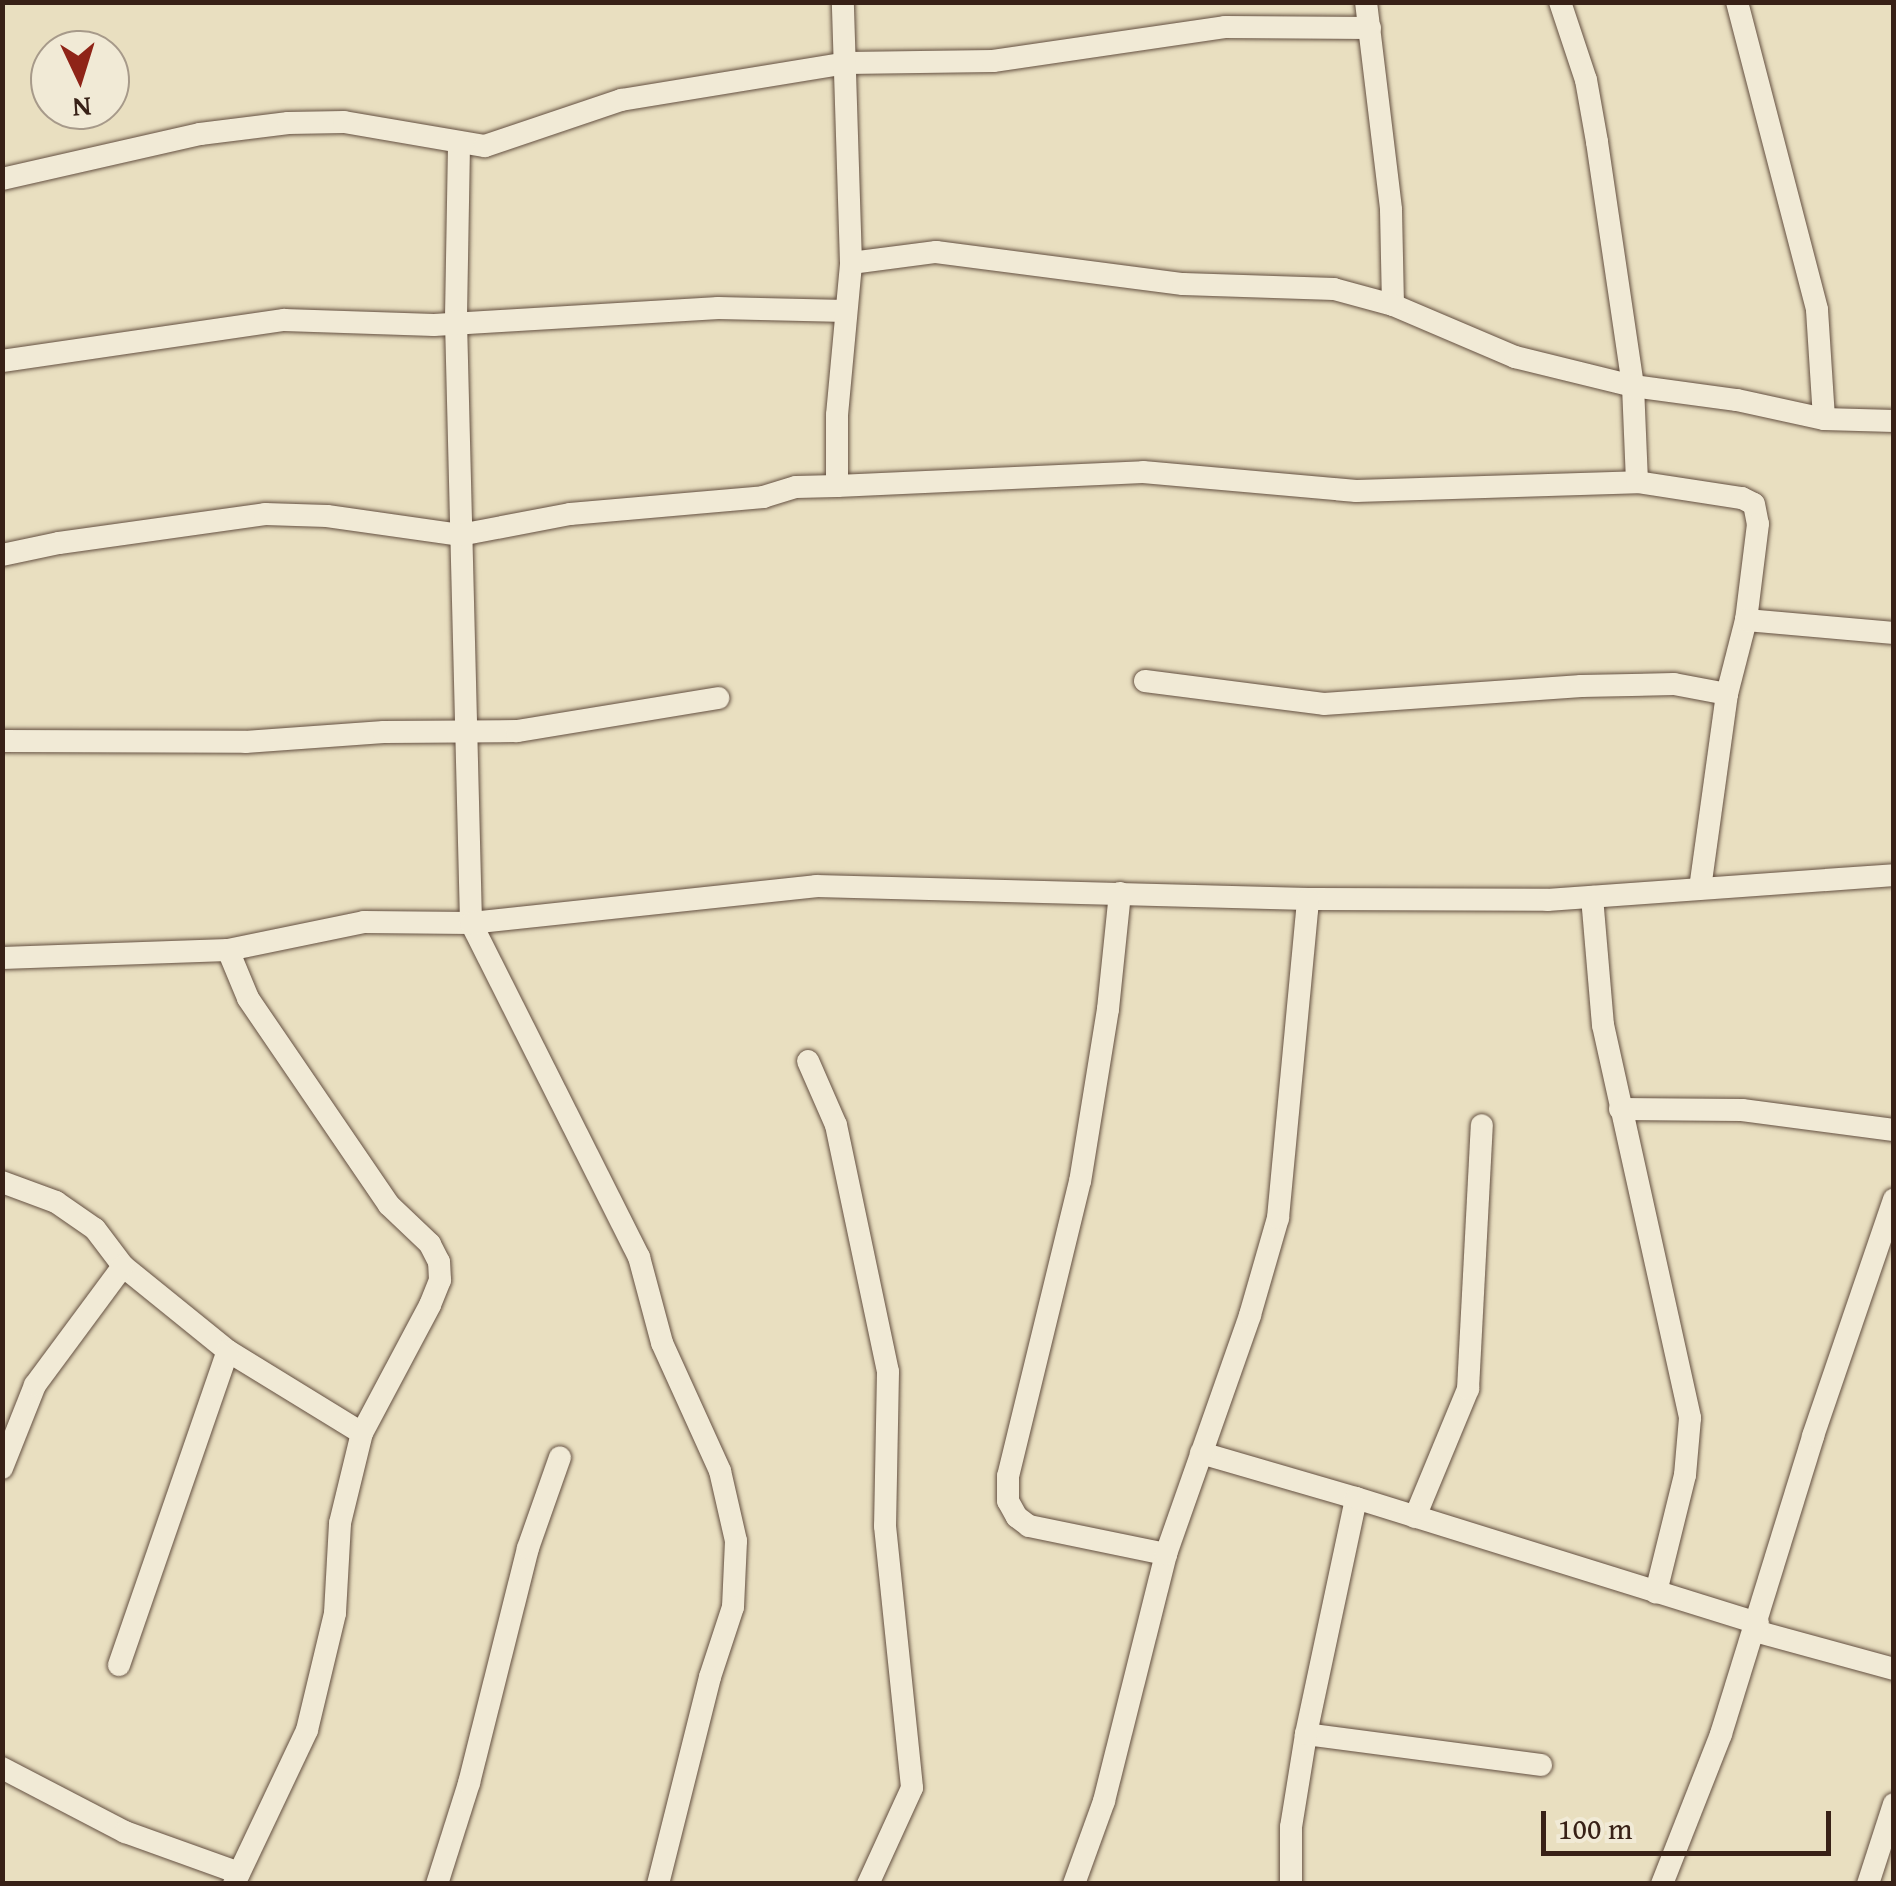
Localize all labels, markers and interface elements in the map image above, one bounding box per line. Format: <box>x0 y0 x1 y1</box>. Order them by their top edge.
north arrow <box>30 30 130 130</box>
text: N <box>71 87 93 130</box>
scale bar <box>1546 1791 1836 1853</box>
text: 100 m <box>1558 1806 1632 1850</box>

